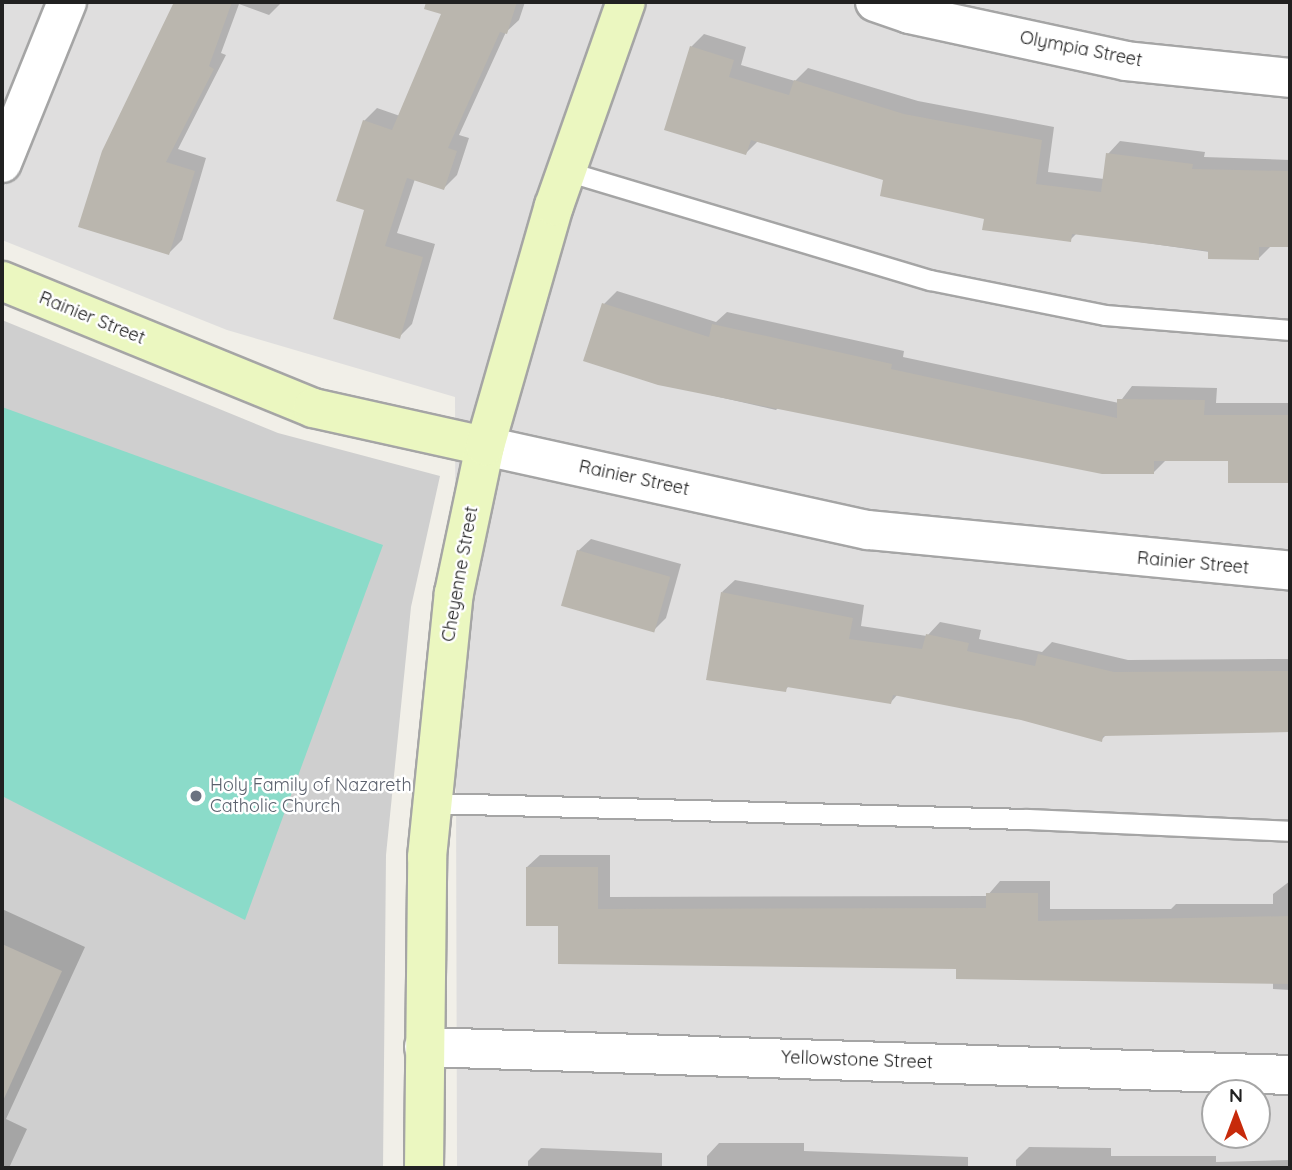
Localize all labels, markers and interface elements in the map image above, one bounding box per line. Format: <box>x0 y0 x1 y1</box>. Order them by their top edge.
street label: Olympia Street <box>1018 27 1144 71</box>
street label: Rainier Street <box>36 287 148 349</box>
street label: Rainier Street <box>577 456 691 500</box>
street label: Cheyenne Street <box>437 504 483 644</box>
street label: Rainier Street <box>1136 547 1250 579</box>
place label: Holy Family of Nazareth Catholic Church <box>210 775 412 818</box>
marker: Holy Family of Nazareth Catholic Church <box>188 788 204 804</box>
street label: Yellowstone Street <box>781 1047 933 1073</box>
north arrow <box>1201 1079 1271 1149</box>
text: N <box>1229 1083 1243 1107</box>

